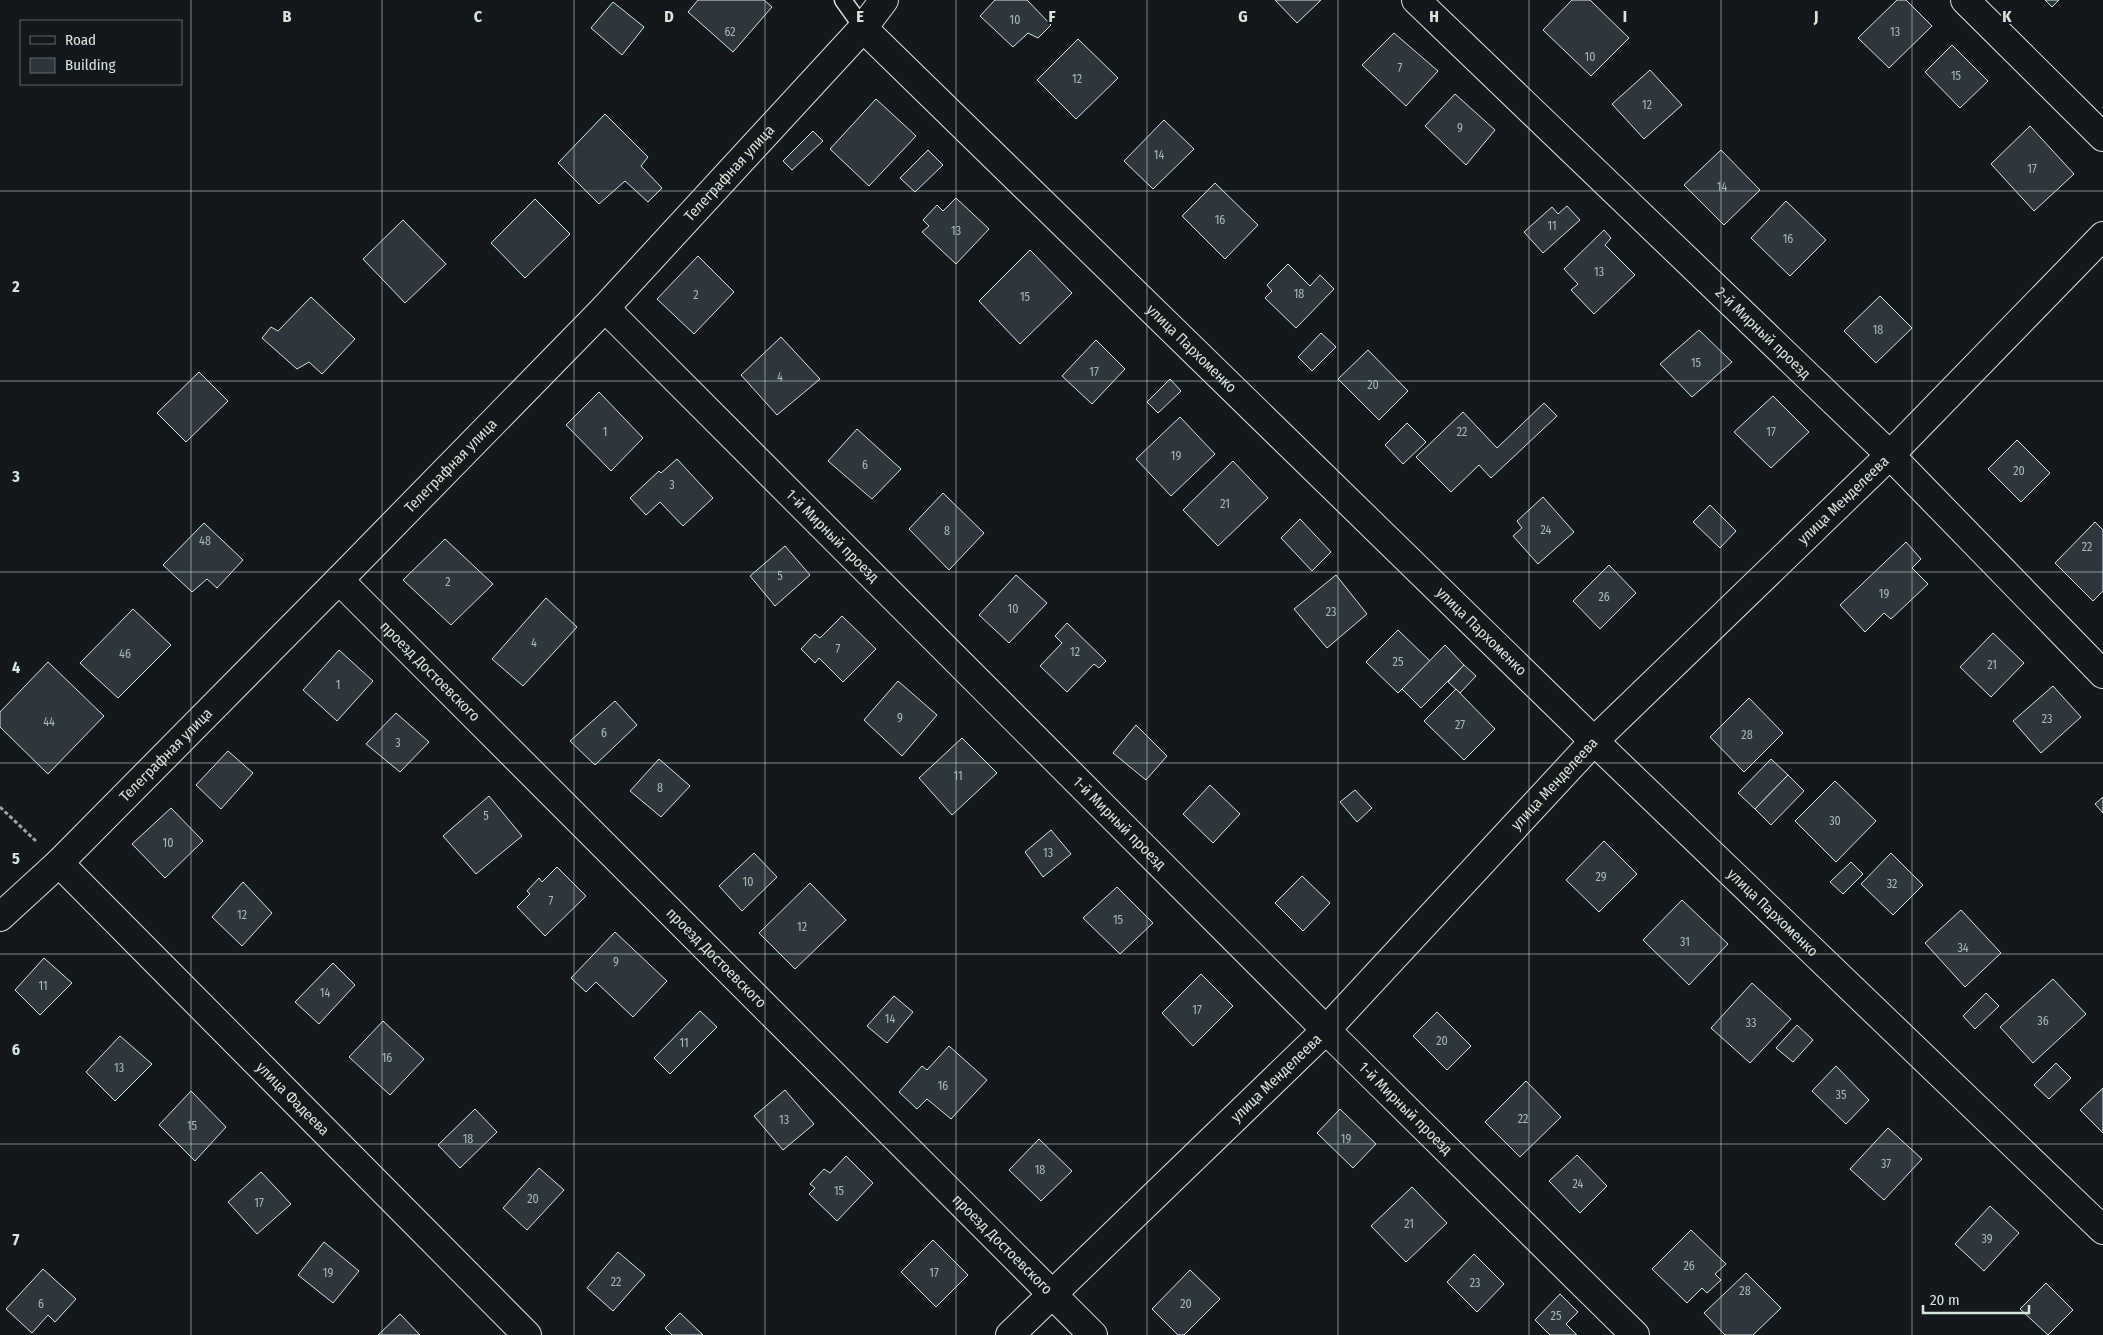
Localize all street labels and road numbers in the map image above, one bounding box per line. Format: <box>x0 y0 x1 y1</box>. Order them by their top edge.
street label: Телеграфная улица <box>681 121 778 225</box>
street label: 2-й Мирный проезд <box>1712 283 1814 383</box>
street label: улица Пархоменко <box>1143 300 1241 397</box>
street label: Телеграфная улица <box>401 415 501 516</box>
street label: улица Менделеева <box>1794 452 1892 548</box>
street label: 1-й Мирный проезд <box>782 486 883 586</box>
street label: улица Пархоменко <box>1433 583 1530 679</box>
street label: проезд Достоевского <box>376 617 484 725</box>
street label: Телеграфная улица <box>116 704 216 806</box>
street label: улица Менделеева <box>1507 734 1602 834</box>
street label: 1-й Мирный проезд <box>1069 773 1170 873</box>
street label: улица Пархоменко <box>1724 865 1822 961</box>
street label: проезд Достоевского <box>663 904 770 1012</box>
street label: улица Менделеева <box>1227 1030 1325 1126</box>
street label: улица Фадеева <box>252 1058 333 1139</box>
street label: 1-й Мирный проезд <box>1355 1058 1456 1158</box>
street label: проезд Достоевского <box>949 1191 1056 1298</box>

